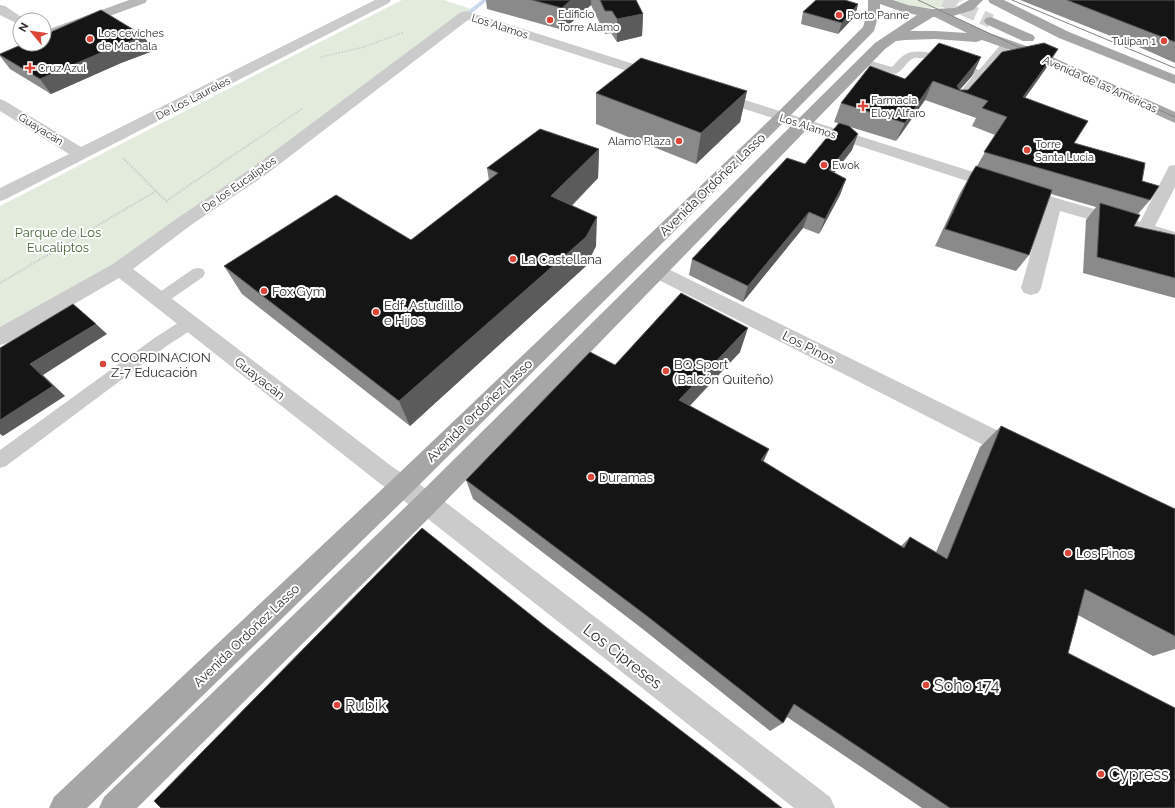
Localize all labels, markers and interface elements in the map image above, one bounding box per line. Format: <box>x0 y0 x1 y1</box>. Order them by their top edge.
place label: Edificio Torre Alamo <box>558 8 620 34</box>
place label: Porto Panne <box>847 9 910 22</box>
marker: Porto Panne <box>834 10 844 20</box>
street label: Los Alamos <box>470 11 530 42</box>
north arrow <box>12 12 52 52</box>
marker: Edificio Torre Alamo <box>545 15 555 25</box>
text: N <box>16 21 31 34</box>
place label: Los ceviches de Machala <box>98 27 164 53</box>
marker: Los ceviches de Machala <box>85 34 95 44</box>
place label: Tulipan 1 <box>1112 35 1156 48</box>
marker: Tulipan 1 <box>1159 36 1169 46</box>
street label: Avenida de las Américas <box>1040 53 1159 116</box>
place label: Cruz Azul <box>38 62 86 75</box>
marker: Cruz Azul <box>25 63 35 73</box>
street label: De Los Laureles <box>154 74 233 123</box>
place label: Farmacia Eloy Alfaro <box>871 94 926 120</box>
marker: Farmacia Eloy Alfaro <box>858 101 868 111</box>
street label: Guayacán <box>16 111 66 148</box>
street label: Los Alamos <box>778 111 838 142</box>
street label: Avenida Ordoñez Lasso <box>656 130 769 239</box>
place label: Alamo Plaza <box>608 135 671 148</box>
marker: Alamo Plaza <box>674 136 684 146</box>
place label: Torre Santa Lucia <box>1035 138 1094 164</box>
marker: Torre Santa Lucia <box>1022 145 1032 155</box>
street label: De los Eucaliptos <box>200 154 279 215</box>
place label: Ewok <box>832 159 860 172</box>
marker: Ewok <box>819 160 829 170</box>
park label: Parque de Los Eucaliptos <box>15 225 101 255</box>
place label: La Castellana <box>521 252 602 267</box>
marker: La Castellana <box>508 254 518 264</box>
place label: Fox Gym <box>272 284 325 299</box>
marker: Fox Gym <box>259 286 269 296</box>
place label: Edf. Astudillo e Hijos <box>384 298 462 328</box>
marker: Edf. Astudillo e Hijos <box>371 307 381 317</box>
street label: Los Pinos <box>780 328 838 367</box>
place label: COORDINACION Z-7 Educación <box>111 350 211 380</box>
street label: Guayacán <box>232 354 288 403</box>
street label: Avenida Ordoñez Lasso <box>423 356 536 465</box>
place label: BQ Sport (Balcón Quiteño) <box>674 357 773 387</box>
marker: COORDINACION Z-7 Educación <box>98 359 108 369</box>
marker: BQ Sport (Balcón Quiteño) <box>661 366 671 376</box>
place label: Duramas <box>599 470 653 485</box>
marker: Duramas <box>586 472 596 482</box>
place label: Los Pinos <box>1076 546 1133 561</box>
marker: Los Pinos <box>1063 548 1073 558</box>
street label: Avenida Ordoñez Lasso <box>190 581 303 690</box>
street label: Los Cipreses <box>580 620 666 693</box>
place label: Soho 174 <box>934 676 1000 695</box>
marker: Soho 174 <box>921 680 931 690</box>
place label: Rubik <box>345 696 387 715</box>
marker: Rubik <box>332 700 342 710</box>
place label: Cypress <box>1109 765 1169 784</box>
marker: Cypress <box>1096 769 1106 779</box>

